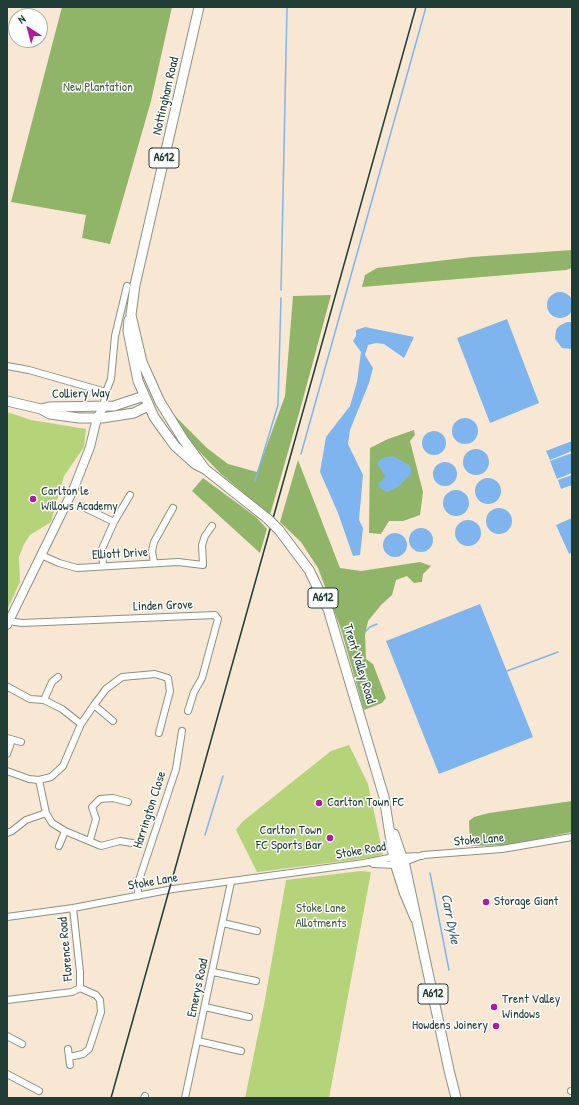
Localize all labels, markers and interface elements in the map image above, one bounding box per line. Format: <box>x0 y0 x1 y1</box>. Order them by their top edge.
north arrow <box>8 8 48 48</box>
text: N <box>15 12 28 26</box>
street label: Nottingham Road <box>149 56 183 136</box>
park label: New Plantation <box>63 80 133 96</box>
road number: A612 <box>149 148 179 168</box>
street label: Colliery Way <box>52 386 110 402</box>
place label: Carlton le Willows Academy <box>41 484 118 515</box>
marker: Carlton le Willows Academy <box>28 494 38 504</box>
street label: Elliott Drive <box>92 545 148 563</box>
road number: A612 <box>308 588 338 608</box>
street label: Linden Grove <box>133 597 193 615</box>
street label: Trent Valley Road <box>339 622 379 706</box>
street label: Harrington Close <box>130 769 170 851</box>
place label: Carlton Town FC <box>327 795 404 811</box>
marker: Carlton Town FC <box>314 798 324 808</box>
place label: Carlton Town FC Sports Bar <box>256 823 322 854</box>
street label: Stoke Lane <box>453 830 505 850</box>
marker: Carlton Town FC Sports Bar <box>325 833 335 843</box>
street label: Stoke Road <box>335 839 387 863</box>
street label: Stoke Lane <box>127 870 179 894</box>
water label: Carr Dyke <box>437 892 463 946</box>
place label: Storage Giant <box>494 894 558 910</box>
marker: Storage Giant <box>481 897 491 907</box>
park label: Stoke Lane Allotments <box>295 901 347 932</box>
street label: Florence Road <box>55 916 77 982</box>
street label: Emerys Road <box>184 957 212 1019</box>
road number: A612 <box>418 984 448 1004</box>
place label: Trent Valley Windows <box>502 992 560 1023</box>
marker: Trent Valley Windows <box>489 1002 499 1012</box>
place label: Howdens Joinery <box>412 1018 488 1034</box>
marker: Howdens Joinery <box>491 1021 501 1031</box>

